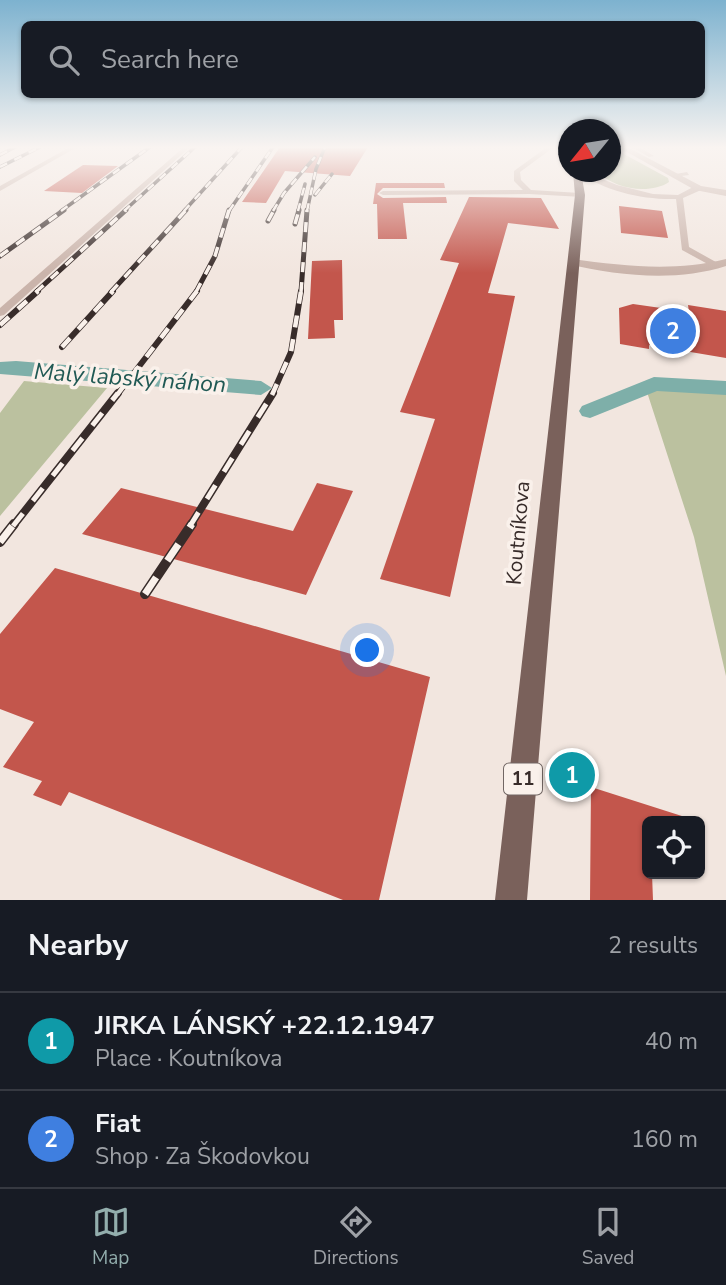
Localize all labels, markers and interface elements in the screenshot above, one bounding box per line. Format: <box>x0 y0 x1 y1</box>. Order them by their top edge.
search box <box>21 21 705 98</box>
icon: search <box>45 41 83 79</box>
text: Search here <box>101 42 239 77</box>
north arrow <box>558 119 621 182</box>
pin: 2 <box>650 305 696 357</box>
water label: Malý labský náhon <box>33 356 227 400</box>
street label: Koutníkova <box>500 480 536 586</box>
your location <box>350 633 384 667</box>
pin: 1 <box>549 749 595 801</box>
road number: 11 <box>504 764 542 794</box>
map controls <box>642 816 705 879</box>
button: locate <box>642 816 705 879</box>
text: Nearby <box>28 925 128 966</box>
text: 2 results <box>608 930 698 961</box>
text: JIRKA LÁNSKÝ +22.12.1947 <box>95 1008 435 1043</box>
text: 1 <box>44 1026 58 1057</box>
text: 40 m <box>645 1026 698 1057</box>
text: Place · Koutníkova <box>95 1043 283 1074</box>
text: Fiat <box>95 1106 140 1141</box>
text: 2 <box>44 1124 58 1155</box>
text: 160 m <box>631 1124 698 1155</box>
text: Shop · Za Škodovkou <box>95 1141 310 1172</box>
tab: Map <box>92 1203 130 1271</box>
tab: Directions <box>313 1203 399 1271</box>
tab: Saved <box>582 1203 634 1271</box>

